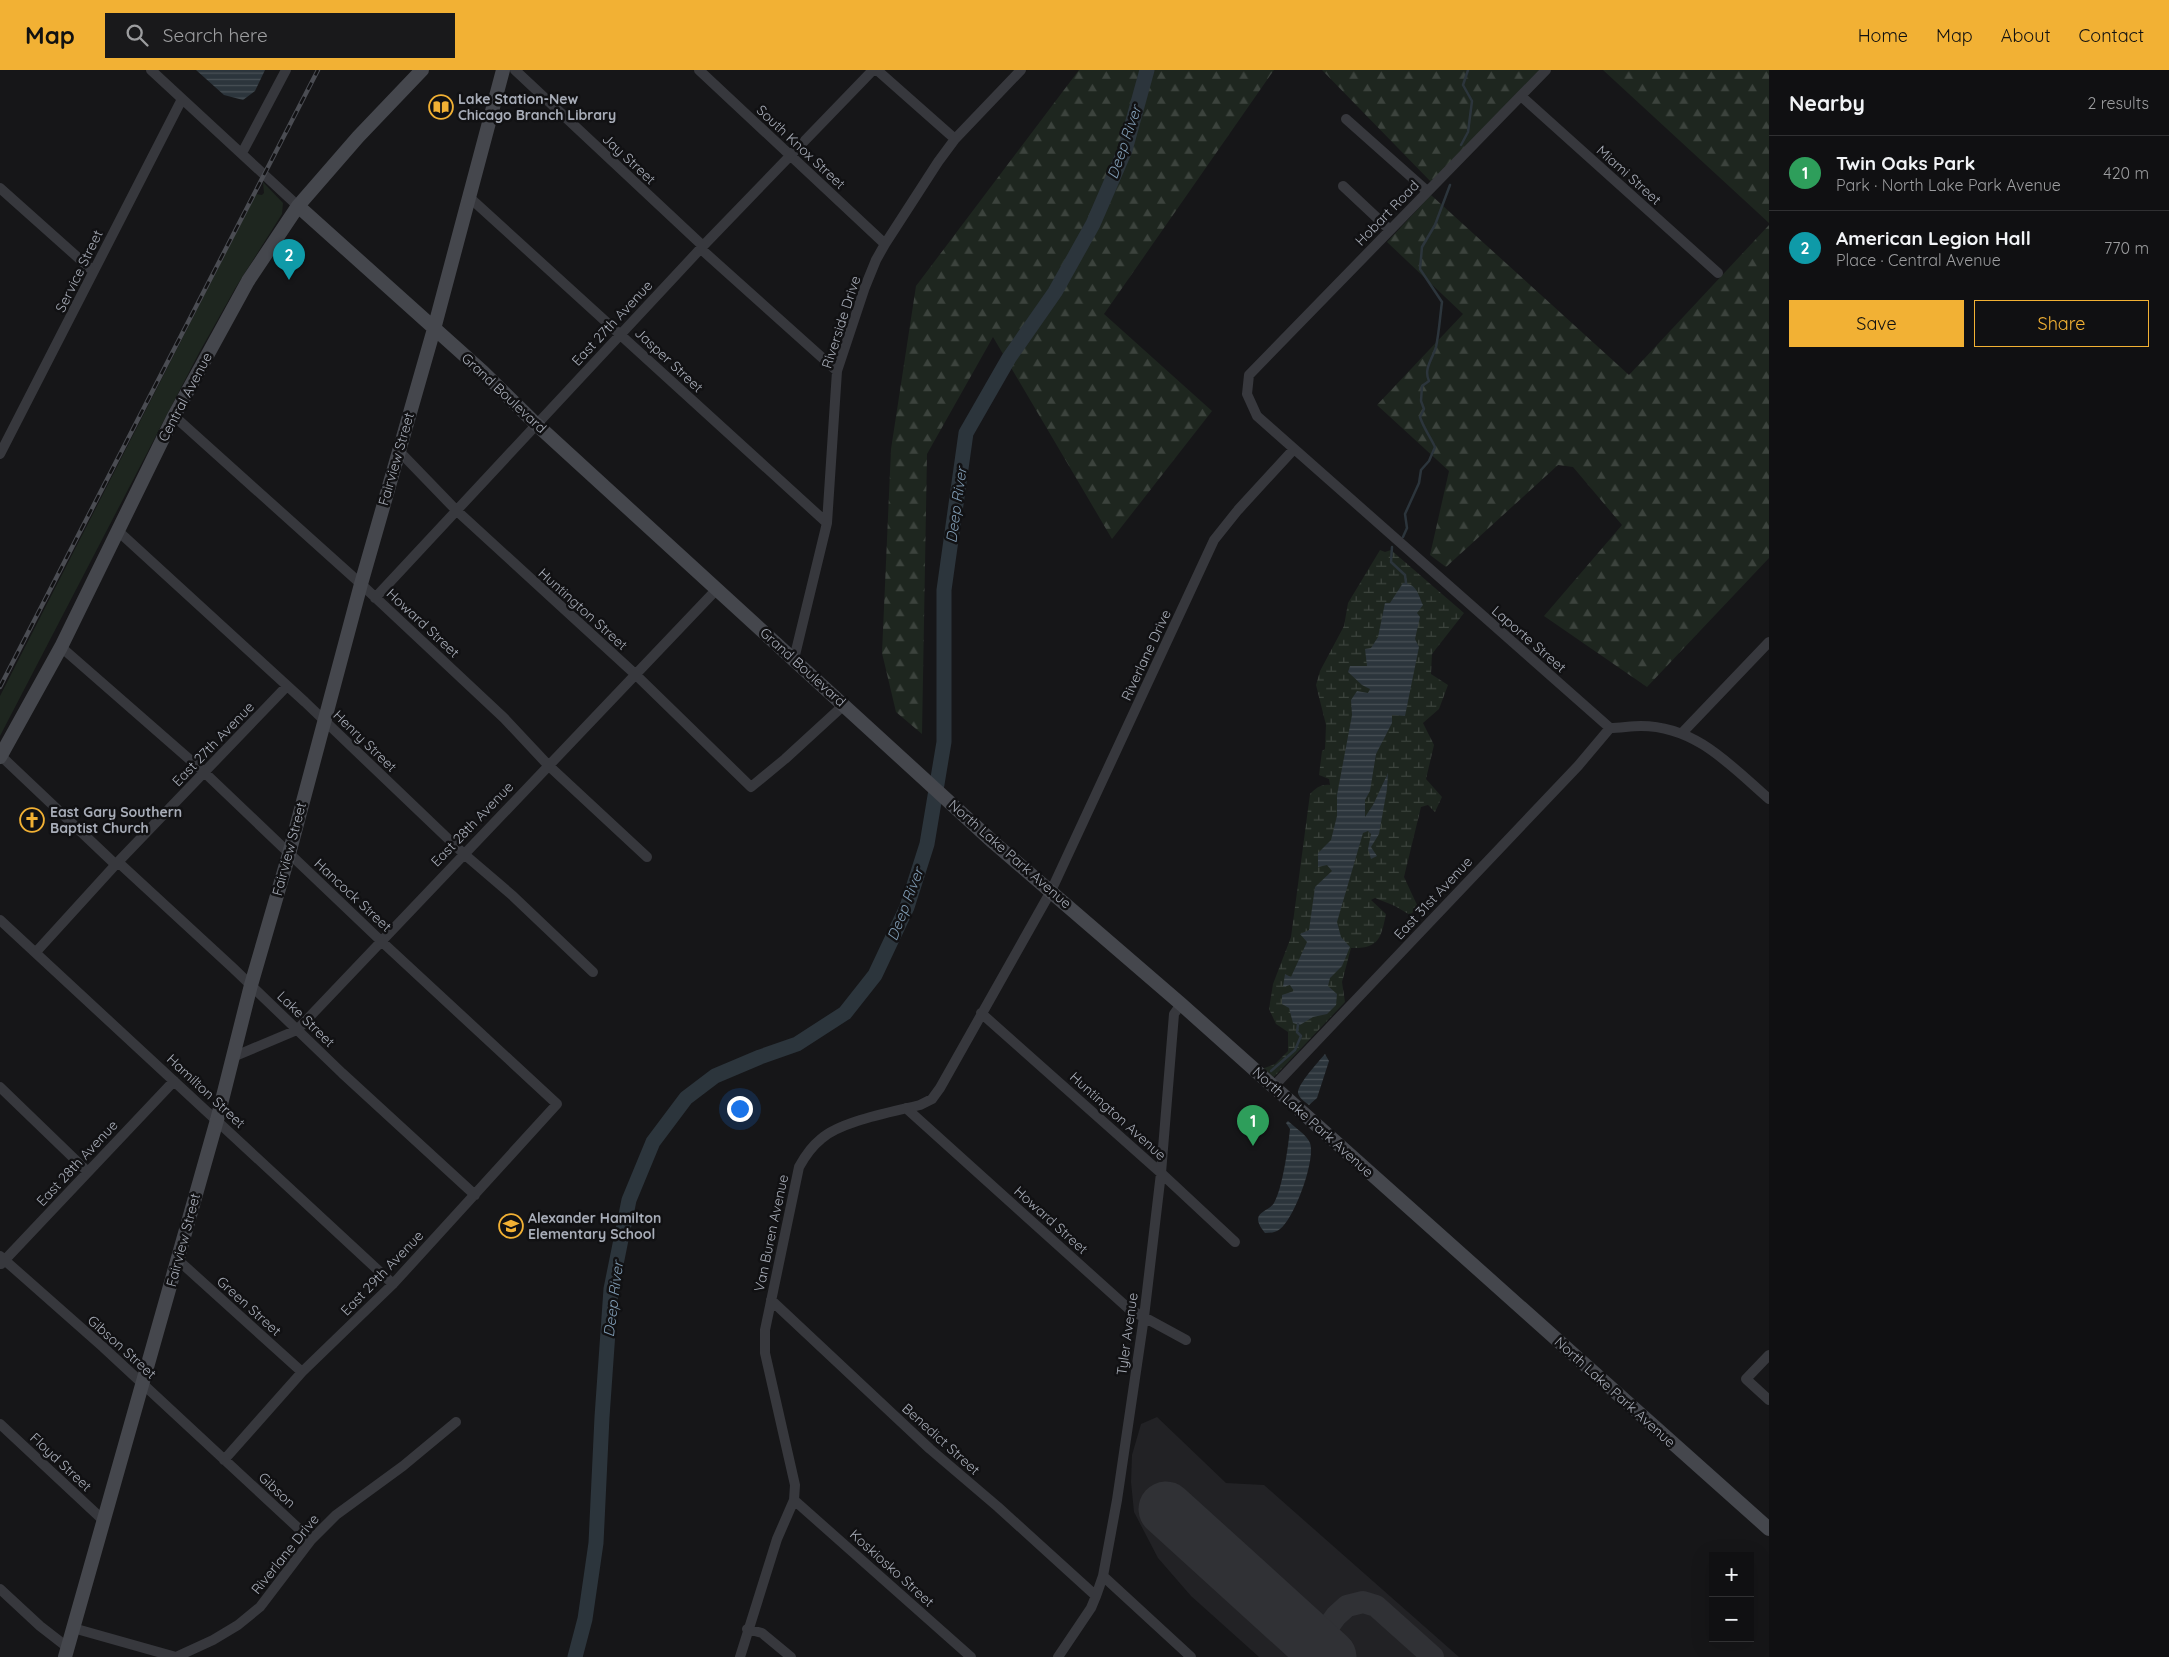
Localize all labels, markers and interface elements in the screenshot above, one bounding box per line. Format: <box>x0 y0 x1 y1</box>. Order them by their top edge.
search box <box>105 13 455 58</box>
text: Map <box>25 20 75 50</box>
icon: search <box>123 21 151 49</box>
text: Search here <box>163 23 268 47</box>
text: Home <box>1858 24 1908 47</box>
text: Map <box>1936 24 1973 47</box>
text: About <box>2001 24 2051 47</box>
text: Contact <box>2079 24 2144 47</box>
place label: Lake Station-New Chicago Branch Library <box>458 90 616 124</box>
text: Nearby <box>1789 90 1865 116</box>
text: 2 results <box>2087 93 2149 113</box>
library icon: Lake Station-New Chicago Branch Library <box>428 94 454 120</box>
street label: South Knox Street <box>753 101 850 193</box>
water label: Deep River <box>1103 101 1146 181</box>
street label: Jay Street <box>599 130 660 188</box>
street label: Miami Street <box>1593 141 1665 209</box>
text: Twin Oaks Park <box>1836 151 1975 175</box>
text: 1 <box>1802 163 1808 183</box>
text: 420 m <box>2103 163 2149 183</box>
text: Park · North Lake Park Avenue <box>1836 175 2061 195</box>
street label: Hobart Road <box>1351 176 1423 250</box>
text: American Legion Hall <box>1836 226 2031 250</box>
street label: Service Street <box>51 227 107 315</box>
text: 2 <box>1800 238 1810 258</box>
text: 770 m <box>2104 238 2149 258</box>
pin: 2 <box>273 239 305 280</box>
text: Place · Central Avenue <box>1836 250 2001 270</box>
street label: Riverside Drive <box>818 273 864 371</box>
street label: East 27th Avenue <box>568 276 656 370</box>
button: Save <box>1789 300 1964 347</box>
button: Share <box>1974 300 2149 347</box>
street label: Jasper Street <box>631 324 707 396</box>
street label: Central Avenue <box>154 349 216 445</box>
street label: Grand Boulevard <box>458 349 550 437</box>
street label: Fairview Street <box>374 410 418 508</box>
water label: Deep River <box>941 464 971 544</box>
street label: Huntington Street <box>535 564 632 654</box>
street label: Howard Street <box>383 585 463 662</box>
street label: Laporte Street <box>1488 602 1570 676</box>
street label: Riverlane Drive <box>1117 607 1175 703</box>
street label: Grand Boulevard <box>756 624 850 710</box>
street label: East 27th Avenue <box>168 698 258 790</box>
street label: Henry Street <box>329 706 401 776</box>
street label: East 28th Avenue <box>427 778 517 870</box>
street label: North Lake Park Avenue <box>945 796 1075 912</box>
street label: Fairview Street <box>268 800 310 898</box>
place label: East Gary Southern Baptist Church <box>50 803 182 837</box>
church icon: East Gary Southern Baptist Church <box>19 807 45 833</box>
street label: East 31st Avenue <box>1390 853 1476 943</box>
street label: Hancock Street <box>311 855 396 936</box>
water label: Deep River <box>882 863 928 943</box>
street label: Lake Street <box>273 987 339 1051</box>
street label: Hamilton Street <box>163 1050 249 1132</box>
street label: North Lake Park Avenue <box>1249 1063 1377 1181</box>
street label: Huntington Avenue <box>1066 1068 1170 1164</box>
your location <box>727 1096 753 1122</box>
pin: 1 <box>1237 1105 1269 1146</box>
street label: East 28th Avenue <box>32 1116 122 1210</box>
street label: Van Buren Avenue <box>750 1173 792 1293</box>
street label: Howard Street <box>1010 1182 1092 1258</box>
street label: Fairview Street <box>162 1191 204 1289</box>
place label: Alexander Hamilton Elementary School <box>528 1209 661 1243</box>
school or university icon: Alexander Hamilton Elementary School <box>498 1213 524 1239</box>
street label: East 29th Avenue <box>337 1227 427 1319</box>
water label: Deep River <box>599 1258 627 1338</box>
street label: Green Street <box>213 1272 285 1340</box>
street label: Tyler Avenue <box>1112 1291 1142 1376</box>
street label: Gibson Street <box>84 1311 160 1383</box>
street label: North Lake Park Avenue <box>1551 1333 1679 1451</box>
street label: Benedict Street <box>898 1399 984 1479</box>
street label: Floyd Street <box>26 1429 96 1495</box>
street label: Gibson <box>255 1468 299 1512</box>
street label: Riverlane Drive <box>247 1510 323 1598</box>
street label: Koskiosko Street <box>846 1525 938 1611</box>
map controls <box>1709 1552 1754 1642</box>
button: + <box>1709 1552 1754 1597</box>
button: − <box>1709 1597 1754 1642</box>

